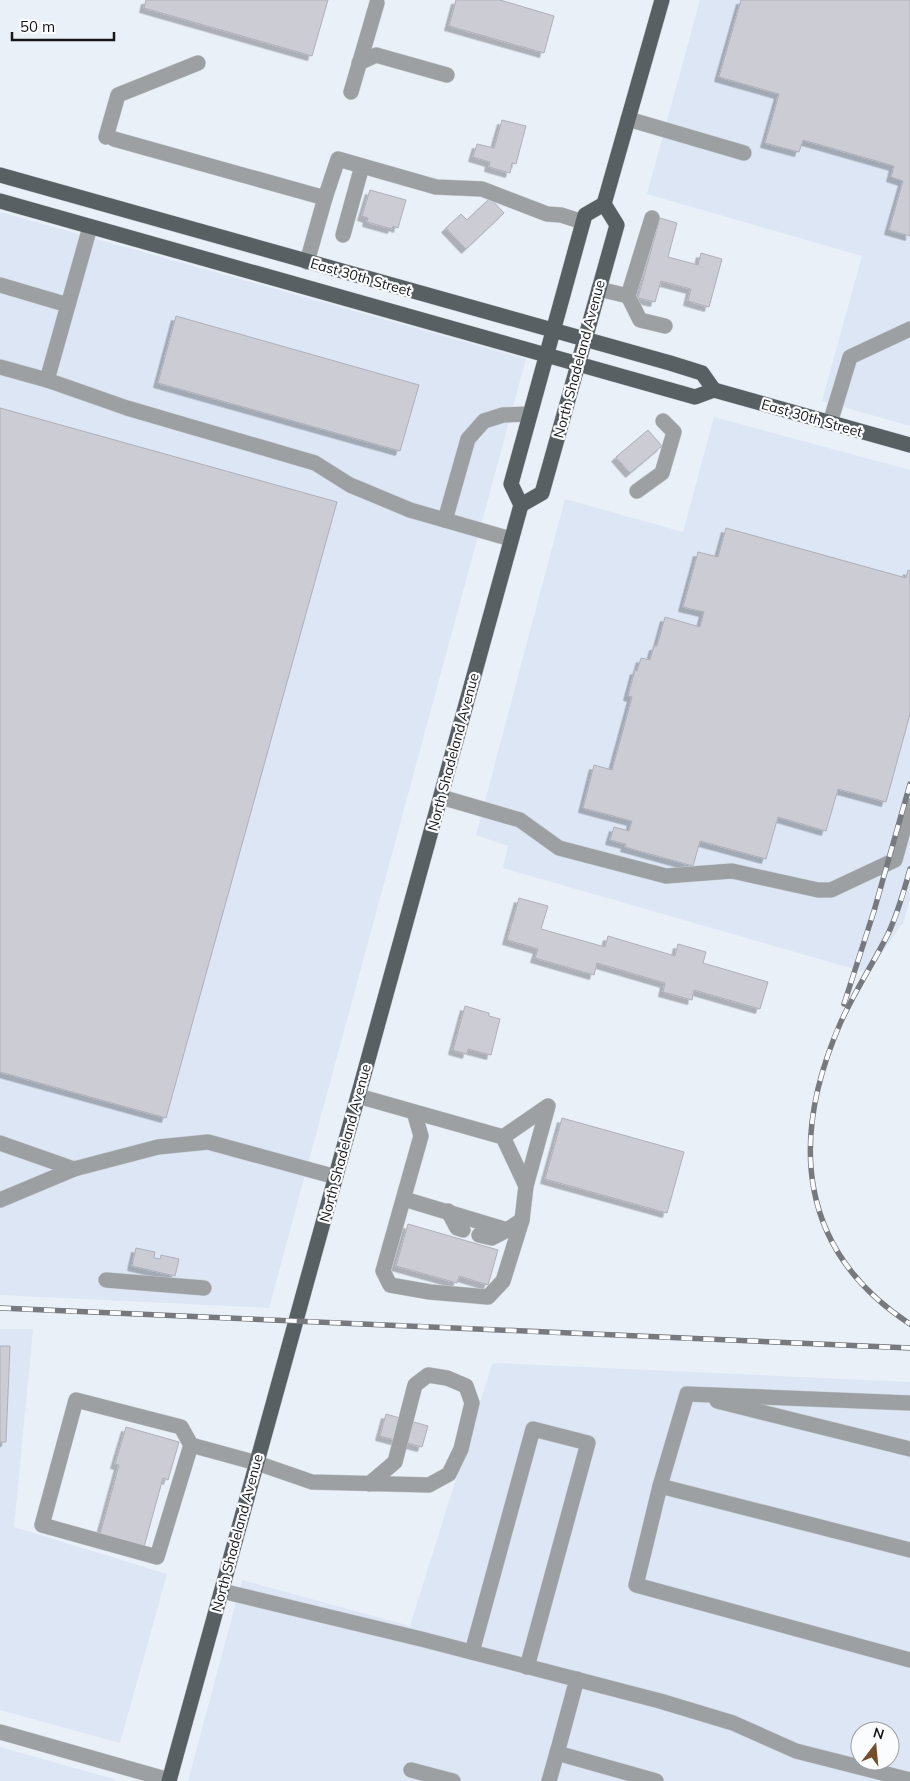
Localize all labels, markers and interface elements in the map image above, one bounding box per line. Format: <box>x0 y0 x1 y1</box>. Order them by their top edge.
scale bar <box>12 10 115 42</box>
text: 50 m <box>20 17 55 36</box>
street label: East 30th Street <box>308 254 414 300</box>
street label: North Shadeland Avenue <box>549 278 609 440</box>
street label: East 30th Street <box>759 395 865 441</box>
street label: North Shadeland Avenue <box>423 671 483 833</box>
street label: North Shadeland Avenue <box>315 1062 375 1224</box>
street label: North Shadeland Avenue <box>207 1452 267 1614</box>
north arrow <box>850 1721 900 1771</box>
text: N <box>871 1723 886 1744</box>

